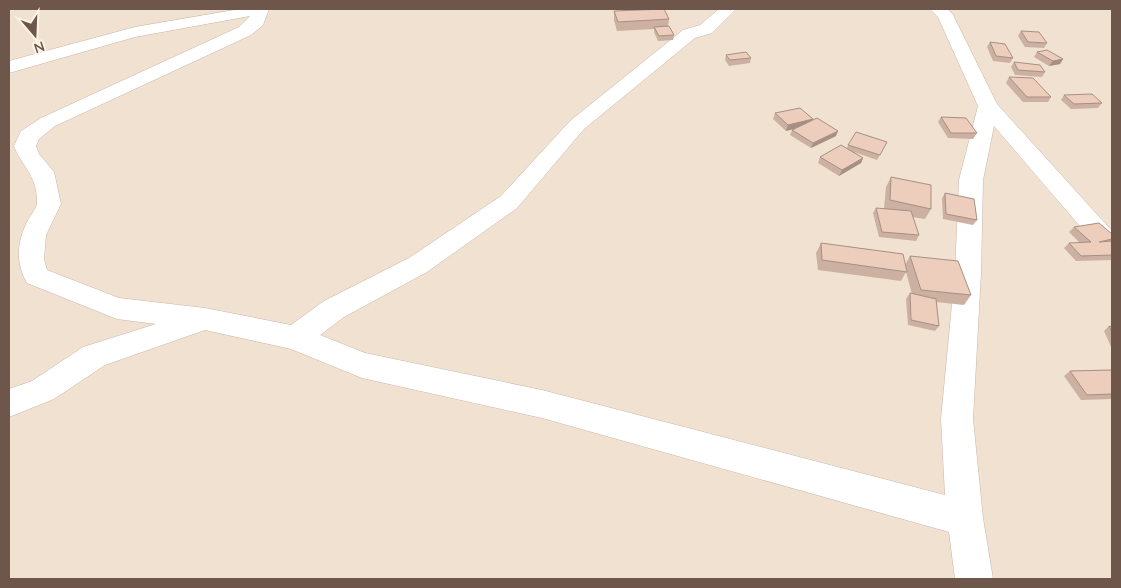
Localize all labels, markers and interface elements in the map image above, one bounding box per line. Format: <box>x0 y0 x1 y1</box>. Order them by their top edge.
north arrow <box>10 10 60 60</box>
text: N <box>31 37 47 57</box>

